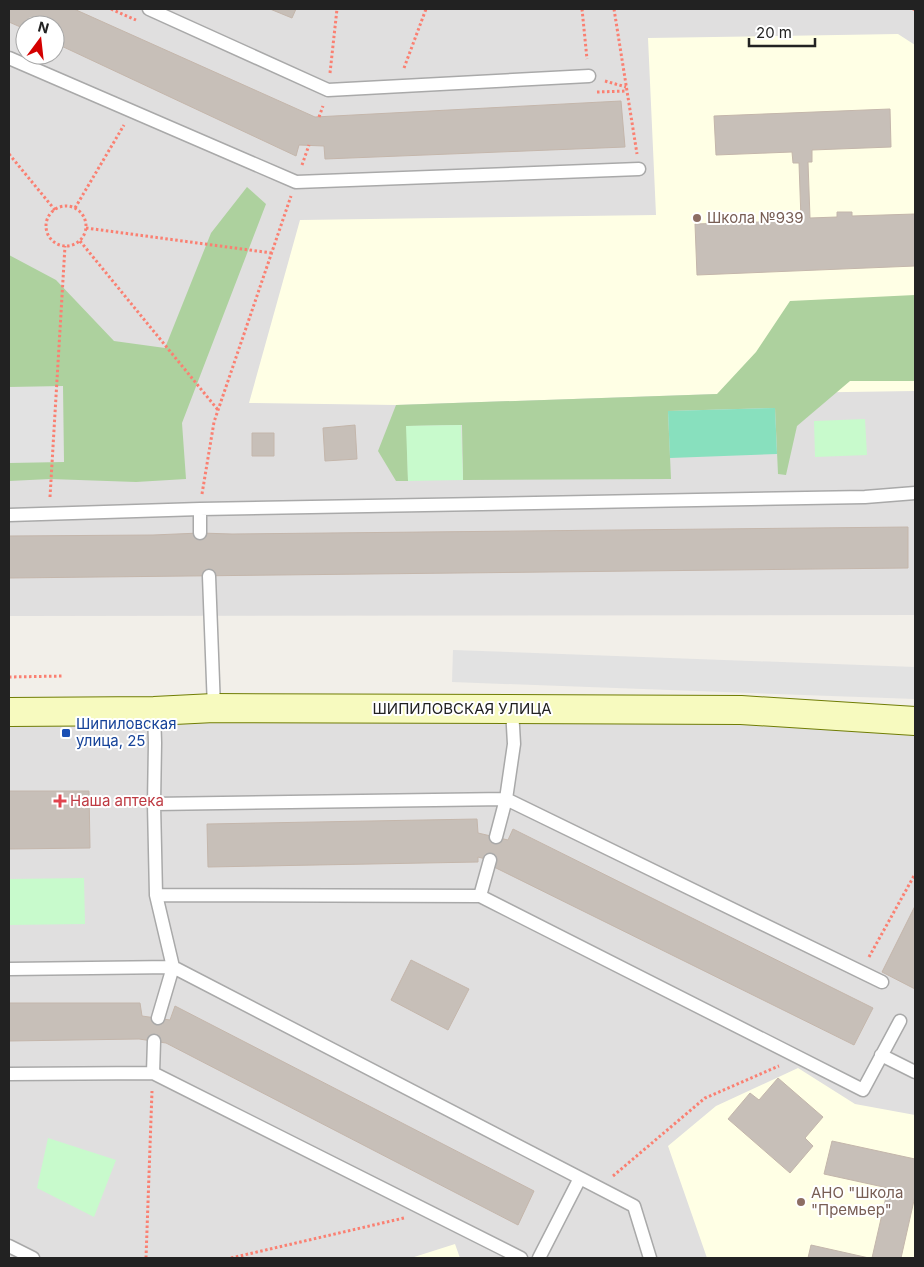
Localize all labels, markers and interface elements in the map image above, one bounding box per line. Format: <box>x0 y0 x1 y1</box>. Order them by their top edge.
north arrow <box>15 15 65 65</box>
scale bar <box>749 15 815 47</box>
text: N <box>36 17 51 37</box>
text: 20 m <box>756 23 792 42</box>
place label: Школа №939 <box>707 208 804 227</box>
marker: Школа №939 <box>691 212 703 224</box>
street label: ШИПИЛОВСКАЯ УЛИЦА <box>373 699 551 718</box>
place label: Шипиловская улица, 25 <box>76 714 176 750</box>
marker: Шипиловская улица, 25 <box>60 727 72 739</box>
place label: Наша аптека <box>70 791 164 810</box>
marker: Наша аптека <box>54 795 66 807</box>
place label: АНО "Школа "Премьер" <box>811 1183 903 1219</box>
marker: АНО "Школа "Премьер" <box>795 1196 807 1208</box>

